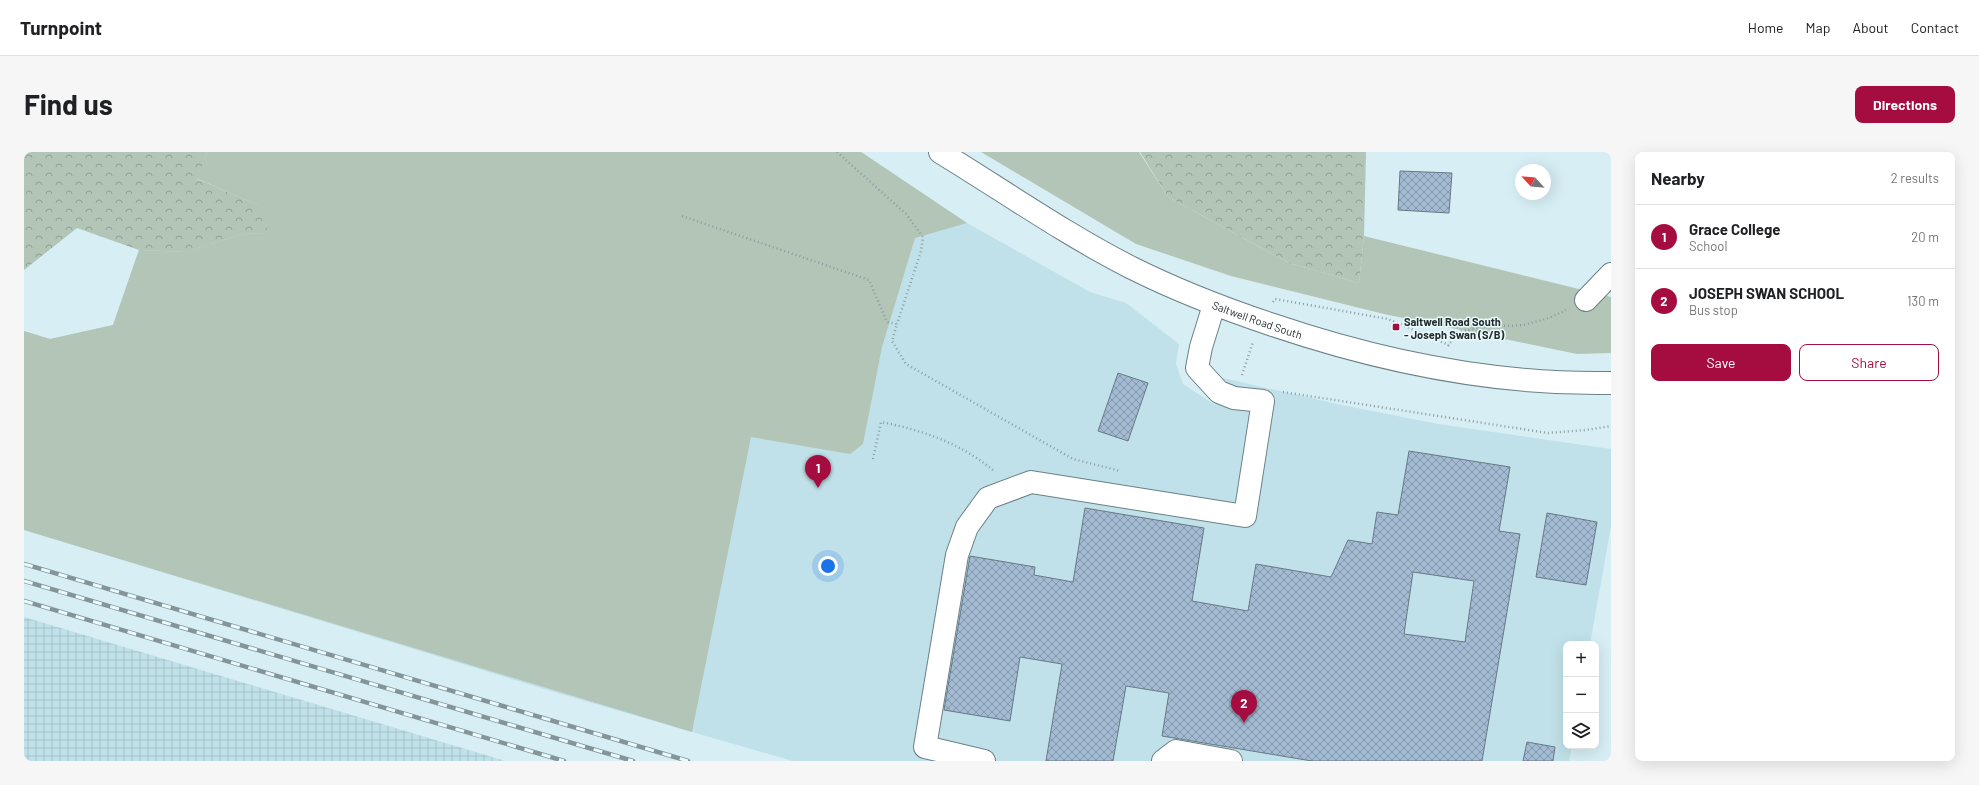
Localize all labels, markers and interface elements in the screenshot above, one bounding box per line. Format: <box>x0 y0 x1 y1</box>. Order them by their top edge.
text: Turnpoint <box>20 16 102 39</box>
text: Home <box>1748 19 1784 36</box>
text: Map <box>1806 19 1830 36</box>
text: About <box>1852 19 1889 36</box>
text: Contact <box>1911 19 1959 36</box>
button: Directions <box>1855 86 1955 123</box>
text: Find us <box>24 87 113 121</box>
north arrow <box>1515 164 1551 200</box>
text: Nearby <box>1651 168 1705 188</box>
text: 2 results <box>1891 170 1939 186</box>
text: Grace College <box>1689 220 1780 238</box>
text: 1 <box>1662 229 1666 245</box>
text: 20 m <box>1911 229 1939 245</box>
text: School <box>1689 238 1727 254</box>
text: JOSEPH SWAN SCHOOL <box>1689 284 1844 302</box>
text: 2 <box>1660 293 1668 309</box>
text: 130 m <box>1907 293 1939 309</box>
street label: Saltwell Road South <box>1211 297 1304 341</box>
text: Bus stop <box>1689 302 1738 318</box>
place label: Saltwell Road South - Joseph Swan (S/B) <box>1404 315 1504 341</box>
marker: Saltwell Road South - Joseph Swan (S/B) <box>1391 322 1401 332</box>
button: Save <box>1651 344 1791 381</box>
button: Share <box>1799 344 1939 381</box>
pin: 1 <box>805 455 831 488</box>
your location <box>818 556 838 576</box>
map controls <box>1563 641 1599 749</box>
button: + <box>1563 641 1599 677</box>
button: − <box>1563 677 1599 713</box>
pin: 2 <box>1231 690 1257 723</box>
button: layers <box>1563 713 1599 749</box>

